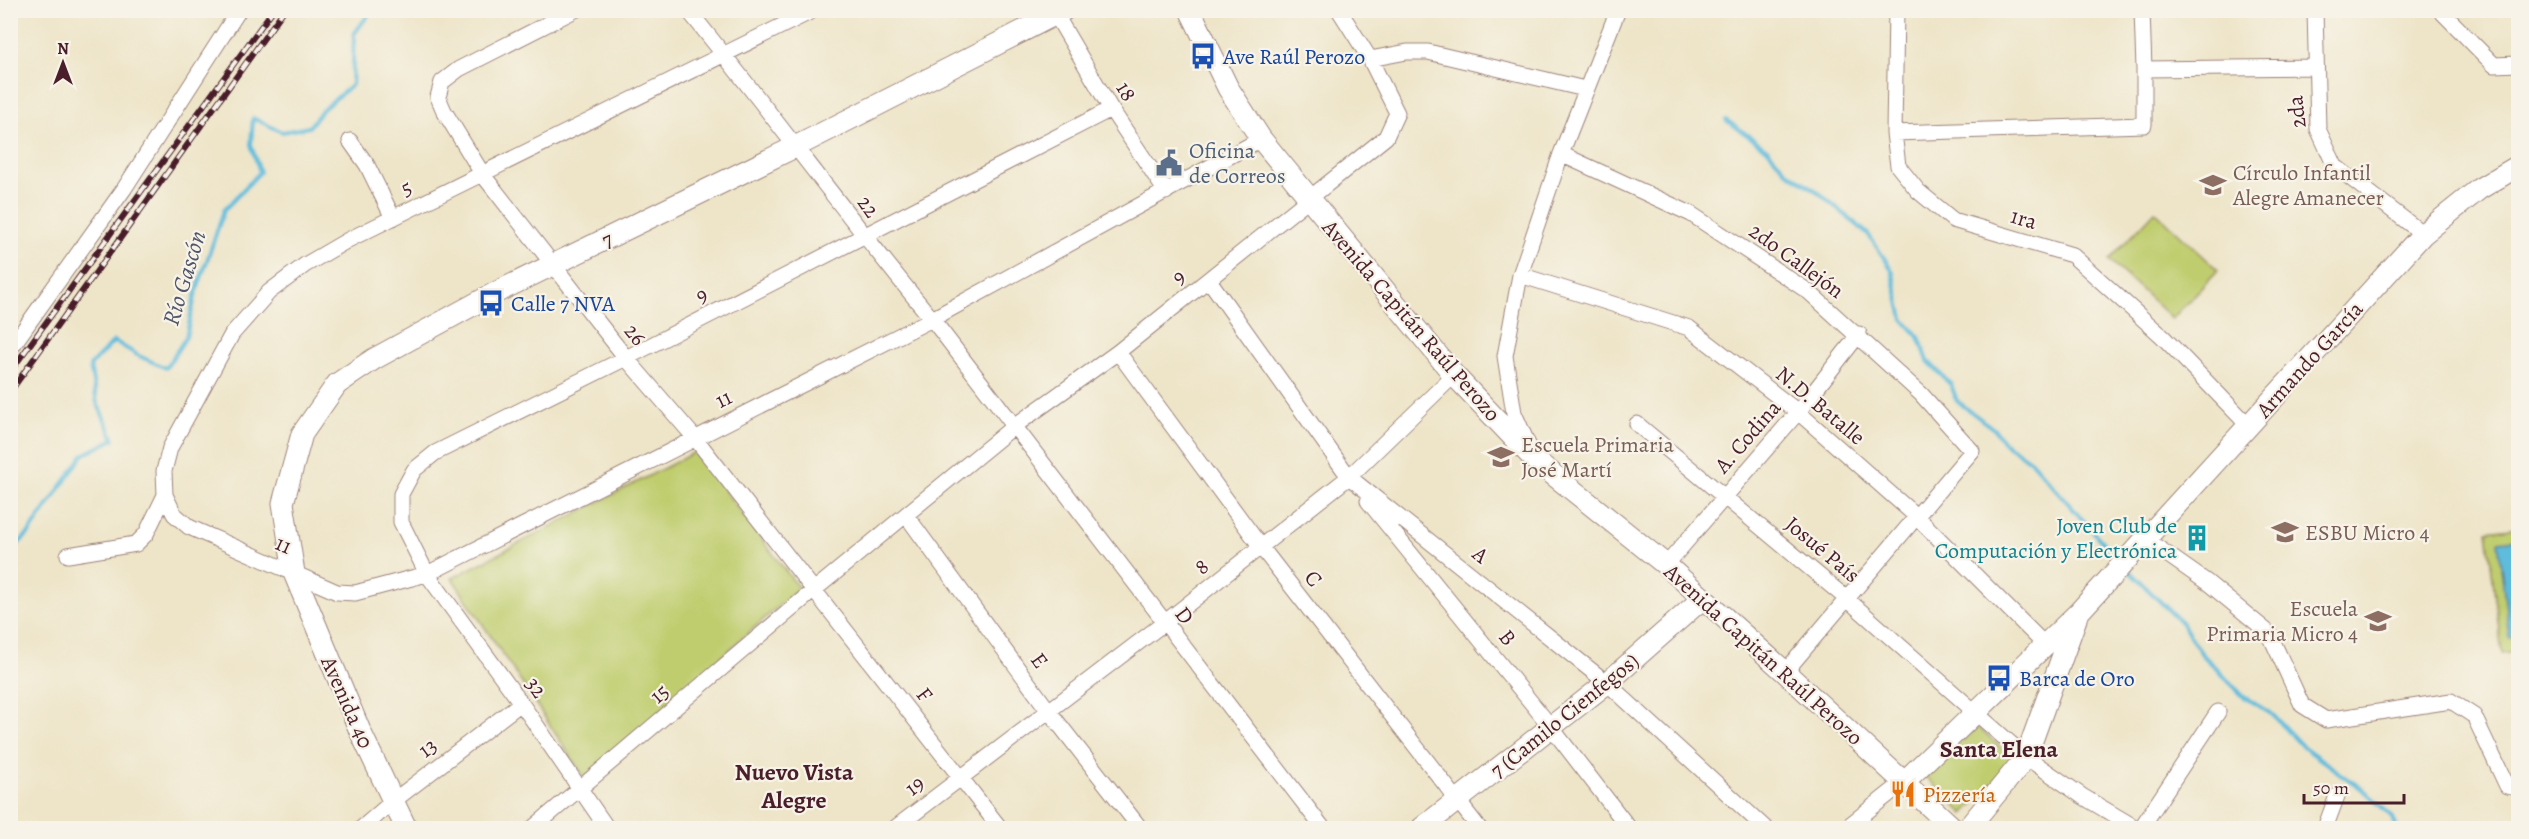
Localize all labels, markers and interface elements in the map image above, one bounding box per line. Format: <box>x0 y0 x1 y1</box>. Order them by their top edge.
north arrow <box>33 33 93 93</box>
text: N <box>57 38 69 60</box>
bus stop icon: Ave Raúl Perozo <box>1188 41 1218 71</box>
place label: Ave Raúl Perozo <box>1222 42 1365 72</box>
street label: 18 <box>1109 76 1144 107</box>
street label: 2da <box>2280 93 2314 130</box>
place label: Oficina de Correos <box>1189 136 1286 191</box>
public building icon: Oficina de Correos <box>1154 148 1184 178</box>
place label: Círculo Infantil Alegre Amanecer <box>2232 158 2384 213</box>
school or university icon: Círculo Infantil Alegre Amanecer <box>2198 170 2228 200</box>
street label: 5 <box>396 172 417 204</box>
street label: 22 <box>850 189 886 224</box>
street label: 1ra <box>2007 201 2041 237</box>
street label: Avenida Capitán Raúl Perozo <box>1315 213 1507 428</box>
street label: 2do Callejón <box>1743 216 1850 305</box>
street label: 7 <box>597 224 619 255</box>
water label: Río Gascón <box>154 227 214 329</box>
street label: 9 <box>1165 262 1192 292</box>
street label: 9 <box>690 279 713 311</box>
bus stop icon: Calle 7 NVA <box>476 288 506 318</box>
place label: Calle 7 NVA <box>511 289 616 319</box>
street label: Armando García <box>2249 294 2371 425</box>
street label: 26 <box>617 317 653 352</box>
street label: N.D. Batalle <box>1769 359 1872 452</box>
street label: 11 <box>710 382 737 416</box>
street label: A. Codina <box>1707 393 1788 480</box>
place label: Escuela Primaria José Martí <box>1521 430 1675 485</box>
school or university icon: Escuela Primaria José Martí <box>1486 442 1516 472</box>
street label: Josué País <box>1779 510 1866 590</box>
place label: Joven Club de Computación y Electrónica <box>1935 511 2178 566</box>
school or university icon: ESBU Micro 4 <box>2270 517 2300 547</box>
place label: ESBU Micro 4 <box>2305 518 2430 548</box>
building icon: Joven Club de Computación y Electrónica <box>2182 523 2212 553</box>
street label: 11 <box>271 528 297 562</box>
street label: A <box>1465 538 1496 571</box>
street label: 8 <box>1188 552 1215 582</box>
street label: Avenida Capitán Raúl Perozo <box>1657 557 1869 752</box>
street label: C <box>1297 564 1329 593</box>
place label: Escuela Primaria Micro 4 <box>2206 594 2359 649</box>
street label: D <box>1168 600 1201 631</box>
school or university icon: Escuela Primaria Micro 4 <box>2363 606 2393 636</box>
street label: B <box>1491 623 1523 652</box>
street label: 7 (Camilo Cienfegos) <box>1484 646 1645 785</box>
street label: E <box>1023 647 1055 675</box>
street label: Avenida 40 <box>313 651 381 753</box>
bus stop icon: Barca de Oro <box>1984 663 2014 693</box>
place label: Barca de Oro <box>2019 664 2135 694</box>
street label: 32 <box>518 671 554 704</box>
street label: 15 <box>643 677 676 711</box>
street label: F <box>909 681 940 708</box>
street label: 13 <box>412 731 443 765</box>
district label: Santa Elena <box>1940 733 2059 765</box>
district label: Nuevo Vista Alegre <box>734 756 854 816</box>
scale bar <box>2304 767 2404 805</box>
street label: 19 <box>898 769 931 803</box>
text: 50 m <box>2313 776 2349 800</box>
restaurant icon: Pizzería <box>1888 779 1918 809</box>
place label: Pizzería <box>1923 780 1997 810</box>

